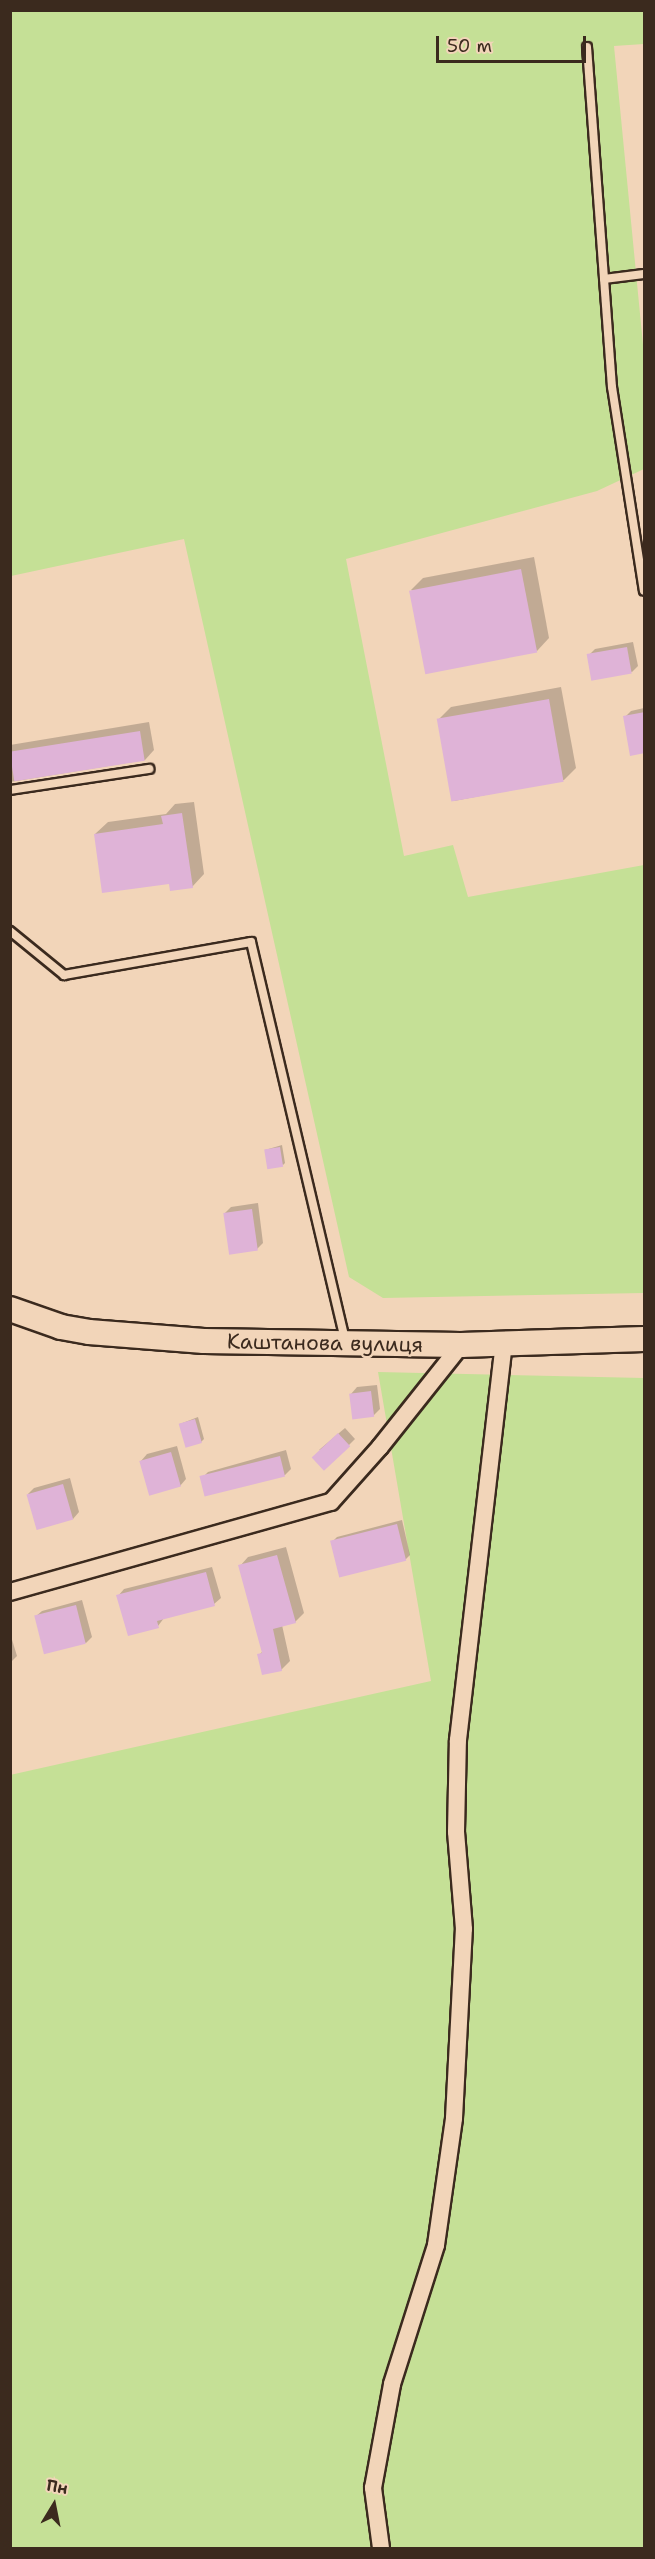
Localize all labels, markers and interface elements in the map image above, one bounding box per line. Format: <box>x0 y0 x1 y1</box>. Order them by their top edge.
scale bar <box>439 24 589 62</box>
text: 50 m <box>447 34 492 58</box>
street label: Каштанова вулиця <box>227 1329 423 1357</box>
north arrow <box>24 2475 84 2535</box>
text: Пн <box>45 2475 69 2499</box>

